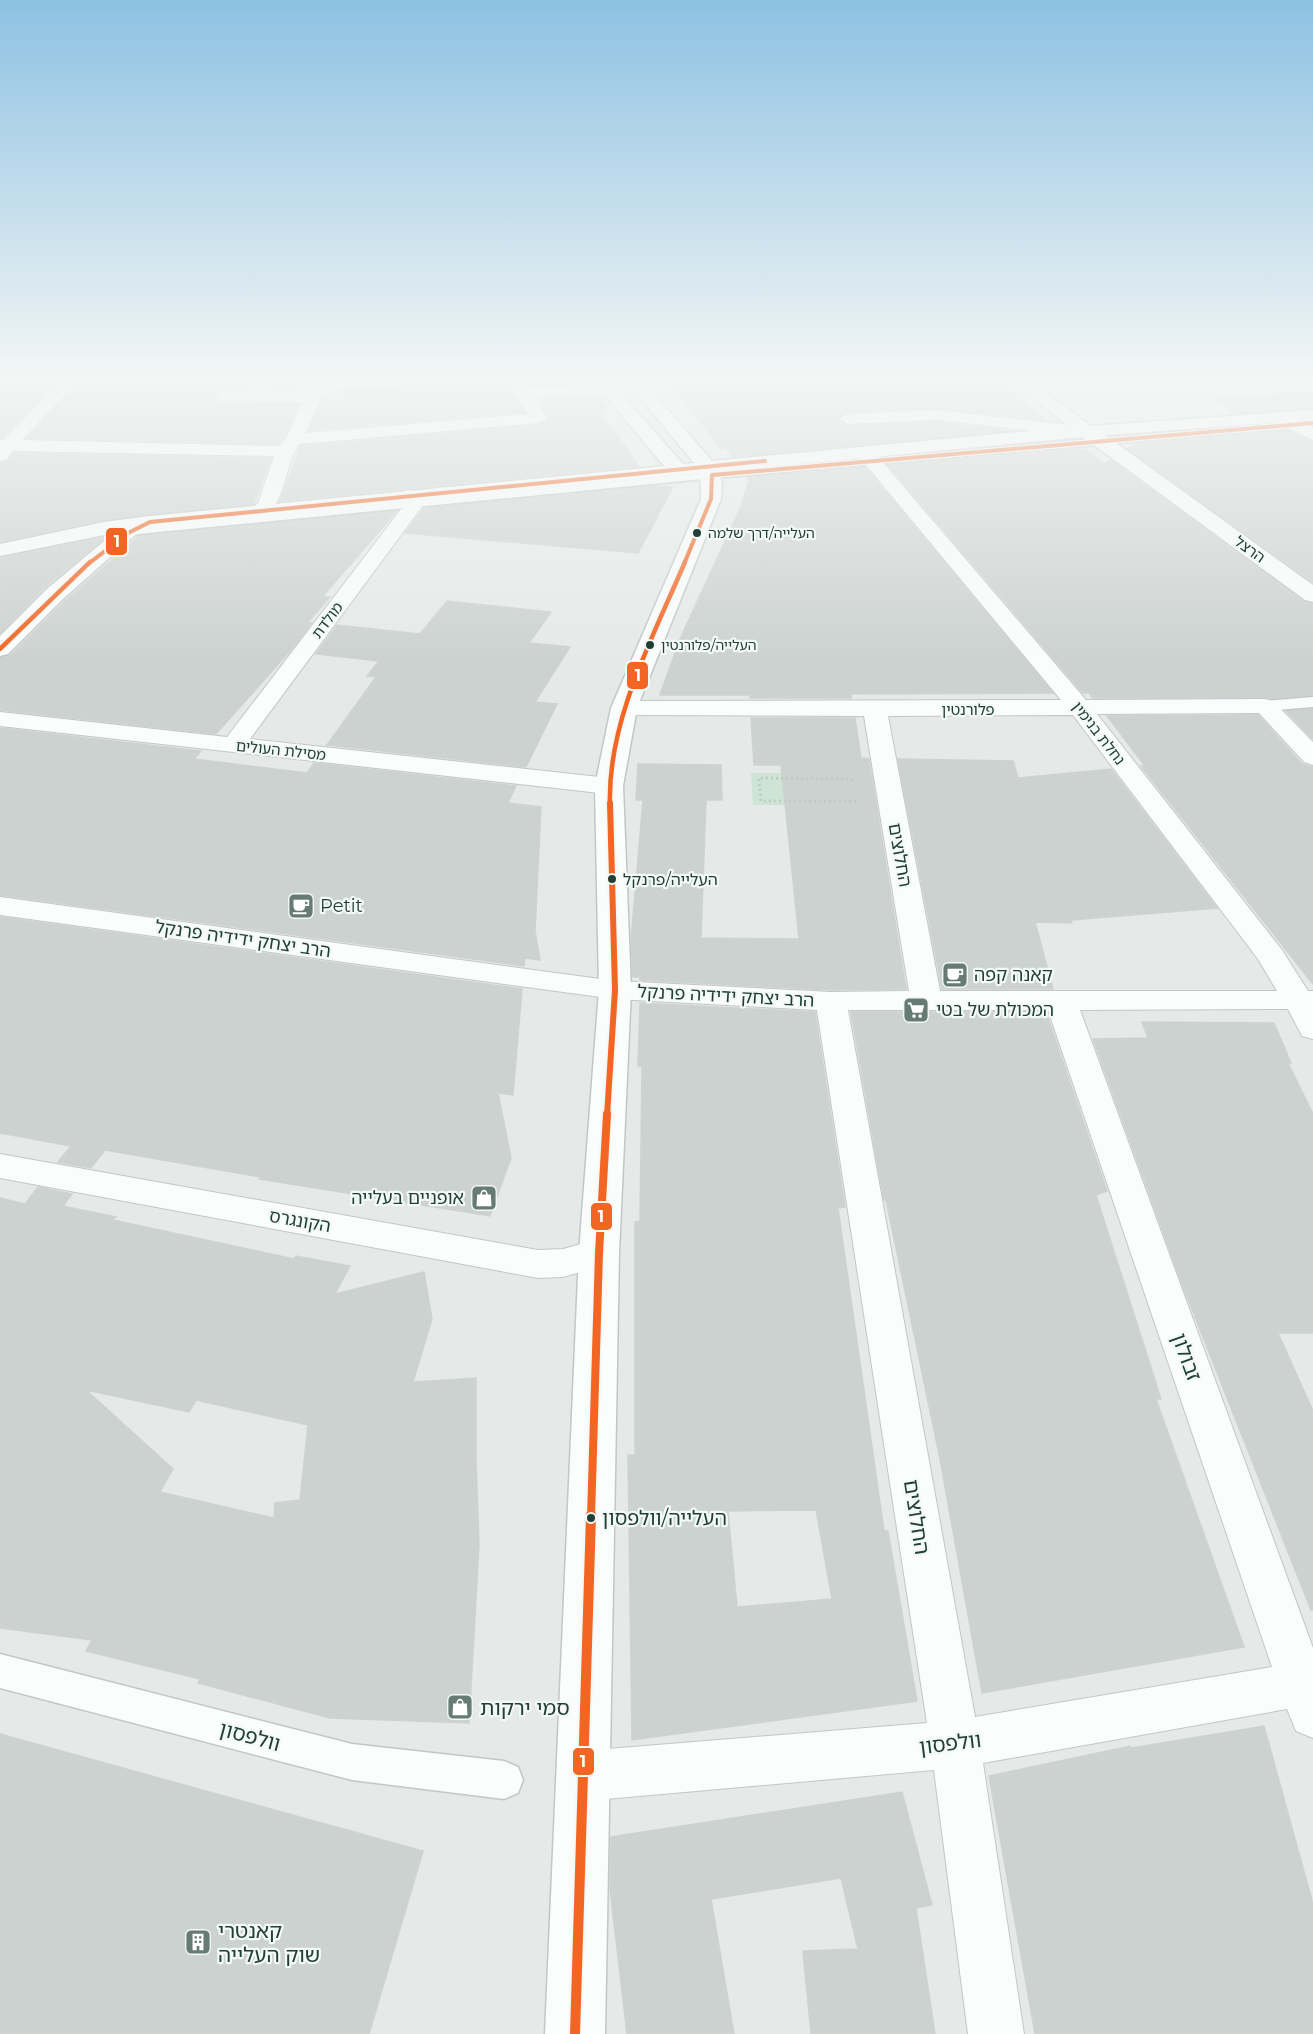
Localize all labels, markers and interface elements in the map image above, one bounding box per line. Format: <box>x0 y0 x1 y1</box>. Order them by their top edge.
place label: העלייה/דרך שלמה <box>708 524 815 542</box>
line badge: 1 <box>105 527 128 556</box>
marker: העלייה/דרך שלמה <box>691 527 703 539</box>
street label: הרצל <box>1231 531 1269 567</box>
text: 1 <box>114 532 120 551</box>
street label: מולדת <box>307 598 347 642</box>
place label: העלייה/פלורנטין <box>661 636 757 654</box>
marker: העלייה/פלורנטין <box>644 639 656 651</box>
line badge: 1 <box>626 661 649 690</box>
text: 1 <box>635 666 641 685</box>
street label: נחלת בנימין <box>1068 698 1130 768</box>
street label: פלורנטין <box>941 700 995 719</box>
street label: מסילת העולים <box>235 736 327 764</box>
street label: החלוצים <box>884 821 916 889</box>
place label: העלייה/פרנקל <box>623 870 718 889</box>
marker: העלייה/פרנקל <box>606 873 618 885</box>
cafe icon: Petit <box>286 891 316 921</box>
place label: Petit <box>320 895 363 917</box>
street label: הרב יצחק ידידיה פרנקל <box>154 916 332 962</box>
cafe icon: קאנה קפה <box>940 960 970 990</box>
place label: קאנה קפה <box>974 964 1053 986</box>
street label: הרב יצחק ידידיה פרנקל <box>637 980 815 1012</box>
supermarket icon: המכולת של בטי <box>901 995 931 1025</box>
place label: המכולת של בטי <box>936 999 1054 1021</box>
shop icon: אופניים בעלייה <box>469 1183 499 1213</box>
place label: אופניים בעלייה <box>351 1187 464 1209</box>
line badge: 1 <box>590 1202 613 1231</box>
street label: הקונגרס <box>267 1205 333 1237</box>
text: 1 <box>598 1207 604 1226</box>
street label: זבולון <box>1167 1330 1207 1384</box>
street label: החלוצים <box>899 1478 935 1556</box>
place label: העלייה/וולפסון <box>602 1506 727 1530</box>
marker: העלייה/וולפסון <box>585 1512 597 1524</box>
shop icon: סמי ירקות <box>445 1692 475 1722</box>
place label: סמי ירקות <box>480 1695 570 1720</box>
street label: וולפסון <box>217 1716 283 1756</box>
street label: וולפסון <box>917 1727 983 1759</box>
line badge: 1 <box>572 1747 595 1776</box>
text: 1 <box>580 1752 586 1771</box>
place label: קאנטרי שוק העלייה <box>218 1918 320 1967</box>
building icon: קאנטרי שוק העלייה <box>183 1927 213 1957</box>

